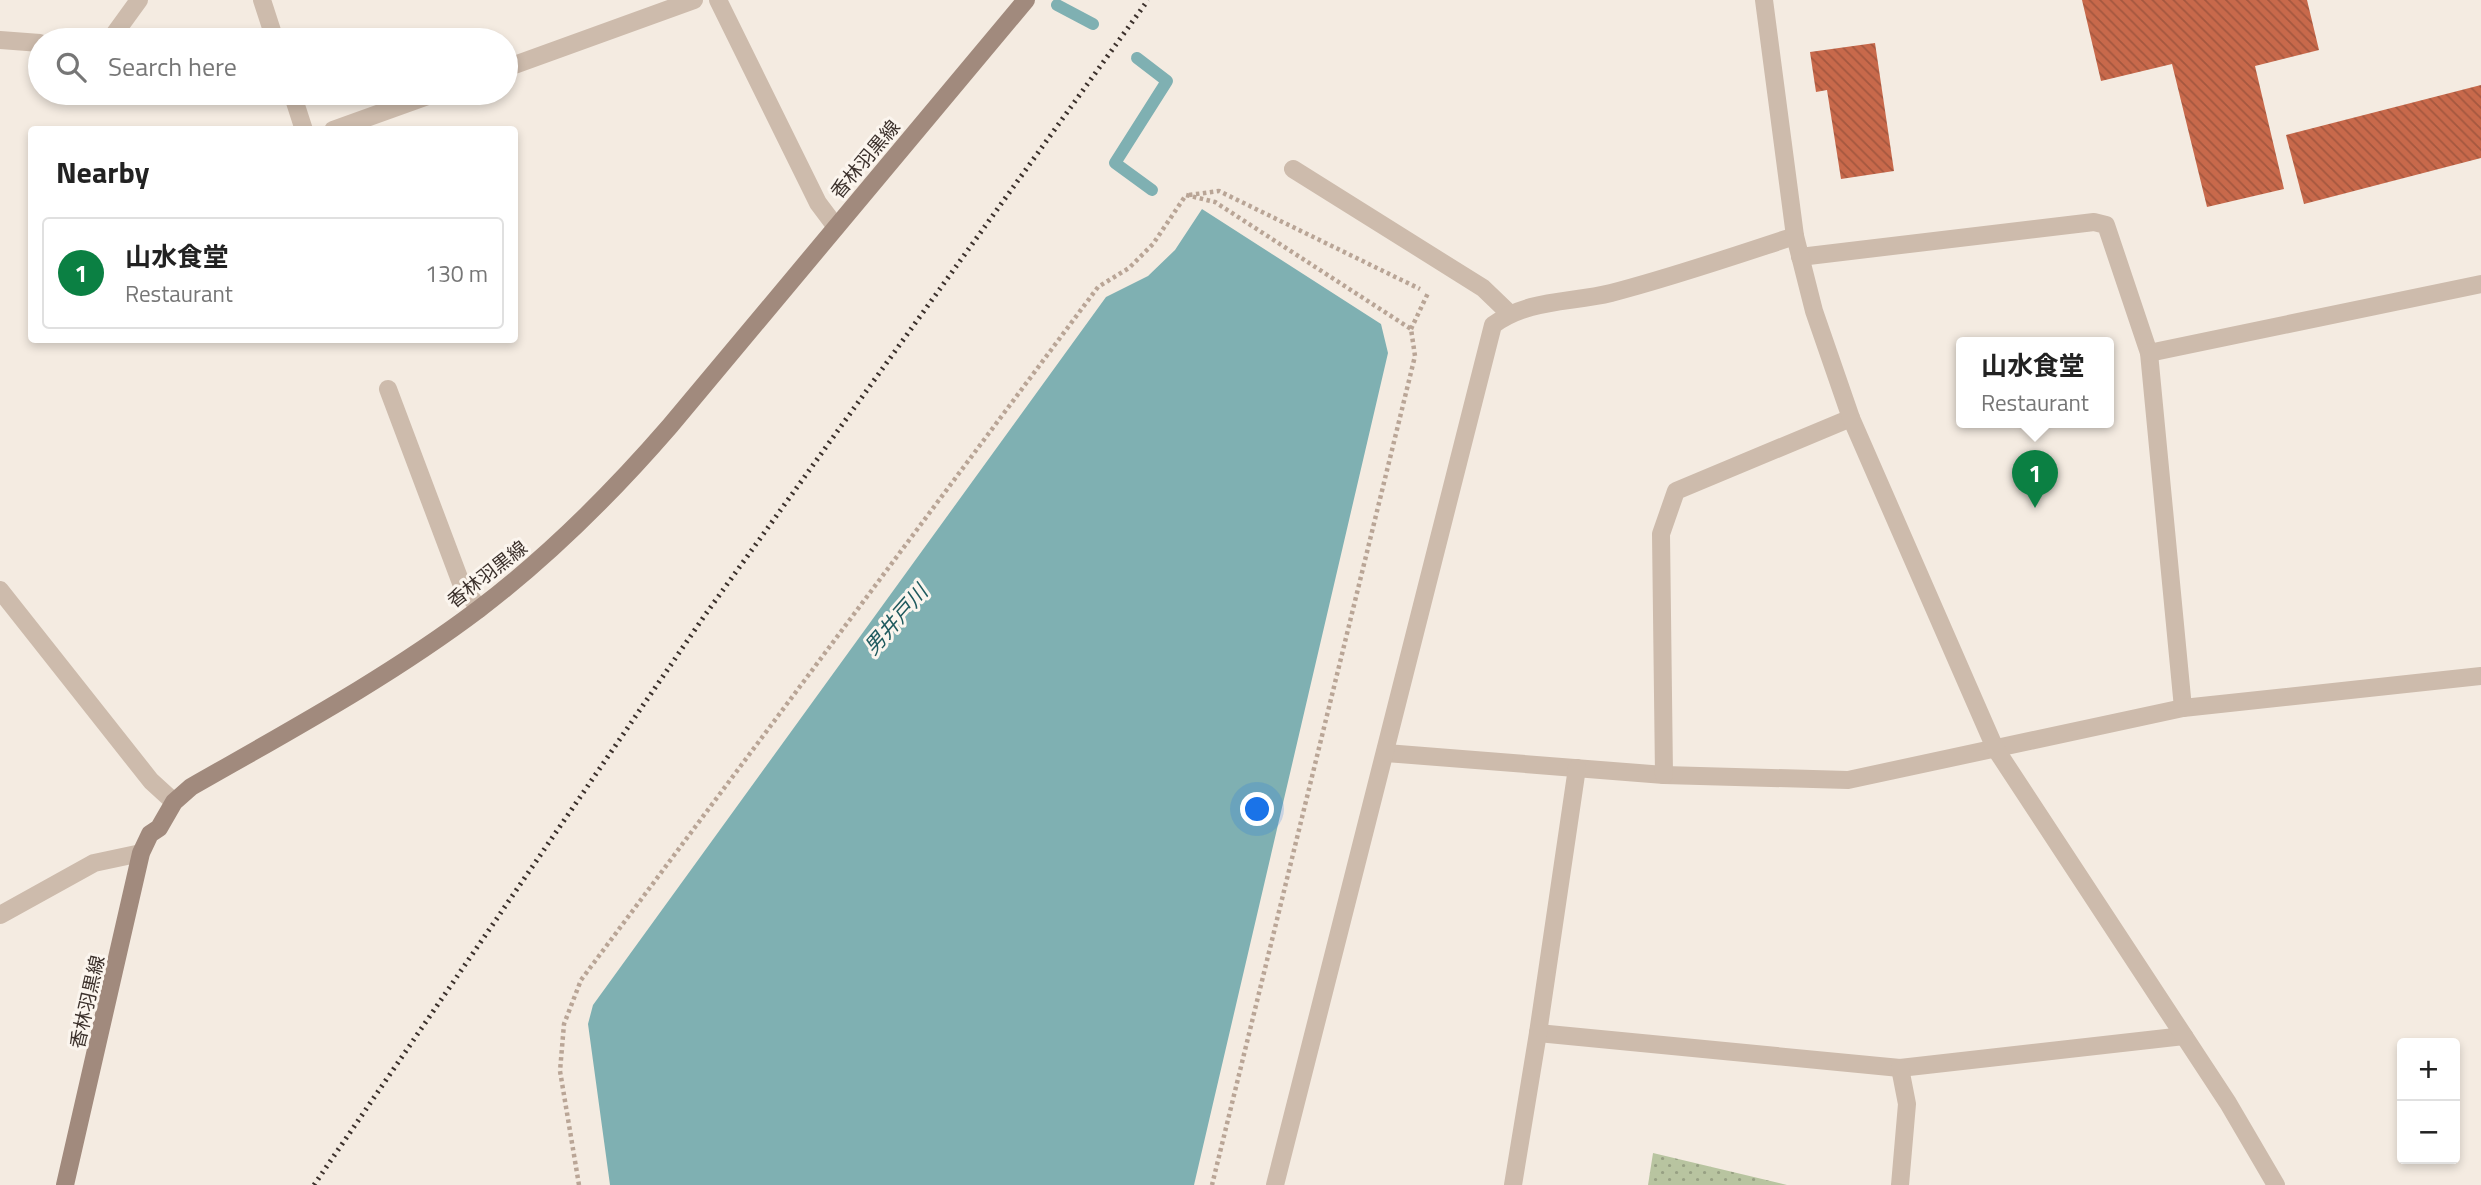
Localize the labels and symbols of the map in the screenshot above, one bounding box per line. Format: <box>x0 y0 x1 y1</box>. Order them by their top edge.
street label: 香林羽黒線 <box>823 113 906 204</box>
pin: 1 <box>2012 450 2058 508</box>
street label: 香林羽黒線 <box>440 533 533 614</box>
water label: 男井戸川 <box>856 576 936 662</box>
your location <box>1240 792 1274 826</box>
street label: 香林羽黒線 <box>62 952 111 1051</box>

